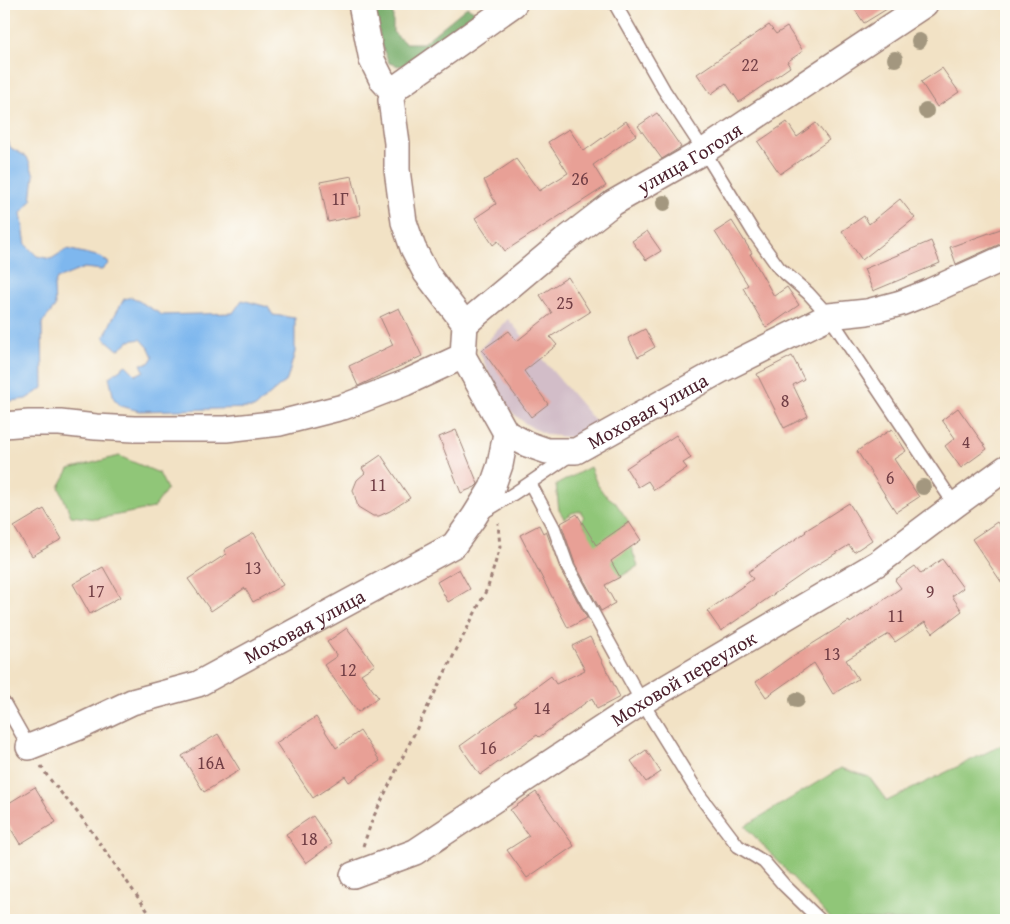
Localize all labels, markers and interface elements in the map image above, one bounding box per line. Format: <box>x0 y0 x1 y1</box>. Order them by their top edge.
house number: 22 <box>741 51 759 78</box>
street label: улица Гоголя <box>630 115 748 201</box>
house number: 26 <box>571 165 589 192</box>
house number: 1Г <box>331 185 349 212</box>
house number: 25 <box>556 289 574 316</box>
street label: Моховая улица <box>582 365 713 456</box>
house number: 8 <box>781 387 789 414</box>
house number: 4 <box>962 428 970 455</box>
house number: 6 <box>886 464 894 491</box>
house number: 11 <box>369 471 387 498</box>
house number: 13 <box>244 554 262 581</box>
house number: 17 <box>87 577 105 604</box>
house number: 9 <box>926 578 934 605</box>
street label: Моховая улица <box>238 581 371 671</box>
house number: 11 <box>887 602 905 629</box>
street label: Моховой переулок <box>605 623 762 733</box>
house number: 13 <box>823 640 841 667</box>
house number: 12 <box>339 656 357 683</box>
house number: 14 <box>533 694 551 721</box>
house number: 16 <box>479 734 497 761</box>
house number: 16А <box>197 749 225 776</box>
house number: 18 <box>300 825 318 852</box>

